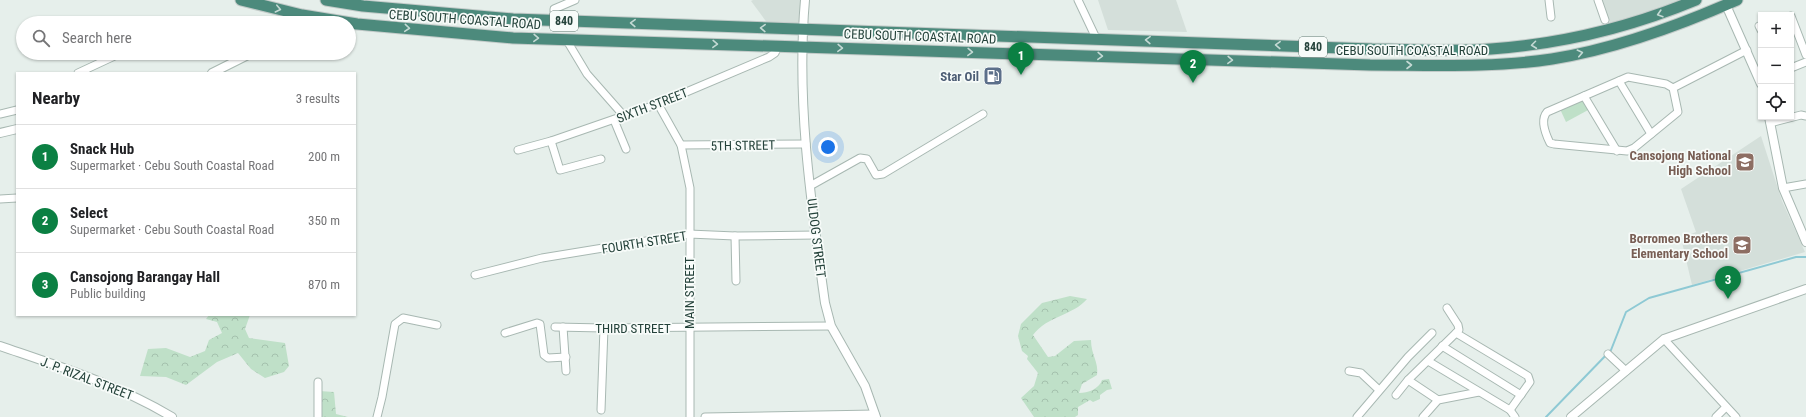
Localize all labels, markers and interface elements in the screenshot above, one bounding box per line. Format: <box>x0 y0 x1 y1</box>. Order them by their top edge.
one-way arrow <box>275 4 282 13</box>
street label: CEBU SOUTH COASTAL ROAD <box>388 7 542 32</box>
one-way arrow <box>1657 9 1664 18</box>
road number: 840 <box>550 11 578 31</box>
map controls <box>1758 12 1794 120</box>
button: + <box>1758 12 1794 48</box>
search box <box>16 16 356 60</box>
one-way arrow <box>630 19 636 28</box>
one-way arrow <box>404 24 410 33</box>
one-way arrow <box>760 24 766 32</box>
street label: CEBU SOUTH COASTAL ROAD <box>843 26 996 47</box>
icon: search <box>30 27 52 49</box>
text: Search here <box>62 29 132 47</box>
one-way arrow <box>533 34 539 43</box>
one-way arrow <box>1145 36 1151 45</box>
road number: 840 <box>1299 37 1327 57</box>
one-way arrow <box>712 40 718 48</box>
one-way arrow <box>1531 40 1537 49</box>
one-way arrow <box>1275 41 1281 50</box>
pin: 1 <box>1008 42 1034 75</box>
street label: CEBU SOUTH COASTAL ROAD <box>1336 43 1488 58</box>
one-way arrow <box>837 44 843 52</box>
one-way arrow <box>967 48 973 56</box>
button: − <box>1758 48 1794 84</box>
one-way arrow <box>1577 49 1583 57</box>
pin: 2 <box>1180 50 1206 83</box>
one-way arrow <box>1097 52 1103 60</box>
one-way arrow <box>1227 56 1233 64</box>
one-way arrow <box>1406 61 1412 69</box>
fuel station icon: Star Oil <box>982 65 1004 87</box>
place label: Star Oil <box>940 69 979 84</box>
button: locate <box>1758 84 1794 120</box>
street label: SIXTH STREET <box>614 85 690 126</box>
text: Nearby <box>32 88 80 108</box>
text: 3 results <box>296 91 340 106</box>
street label: 5TH STREET <box>711 137 776 154</box>
your location <box>818 137 838 157</box>
text: Snack Hub <box>70 140 134 158</box>
place label: Cansojong National High School <box>1629 148 1731 178</box>
text: 1 <box>42 149 48 164</box>
text: 200 m <box>308 149 340 164</box>
school or university icon: Cansojong National High School <box>1734 151 1756 173</box>
text: Supermarket · Cebu South Coastal Road <box>70 158 274 173</box>
street label: ULDOG STREET <box>804 198 829 279</box>
text: Select <box>70 204 108 222</box>
text: 2 <box>42 213 48 228</box>
text: 350 m <box>308 213 340 228</box>
text: Supermarket · Cebu South Coastal Road <box>70 222 274 237</box>
street label: FOURTH STREET <box>601 228 688 257</box>
place label: Borromeo Brothers Elementary School <box>1629 231 1728 261</box>
school or university icon: Borromeo Brothers Elementary School <box>1731 234 1753 256</box>
street label: MAIN STREET <box>682 257 697 329</box>
pin: 3 <box>1715 266 1741 299</box>
text: Cansojong Barangay Hall <box>70 268 220 286</box>
text: 3 <box>42 277 48 292</box>
text: 870 m <box>308 277 340 292</box>
text: Public building <box>70 286 146 301</box>
street label: THIRD STREET <box>595 321 671 336</box>
street label: J. P. RIZAL STREET <box>38 354 136 403</box>

